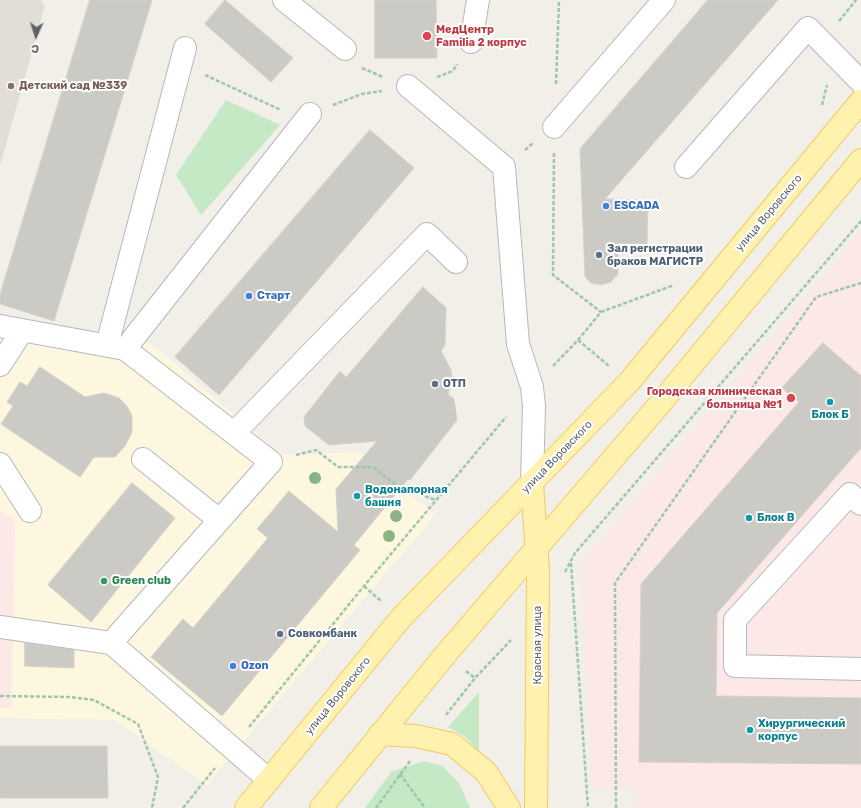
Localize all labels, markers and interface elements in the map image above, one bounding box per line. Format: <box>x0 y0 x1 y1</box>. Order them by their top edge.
north arrow <box>16 16 56 56</box>
place label: МедЦентр Familia 2 корпус <box>436 23 527 49</box>
marker: МедЦентр Familia 2 корпус <box>421 30 433 42</box>
text: С <box>31 42 40 55</box>
place label: Детский сад №339 <box>19 79 127 93</box>
marker: Детский сад №339 <box>6 81 16 91</box>
street label: улица Воровского <box>733 172 805 254</box>
place label: ESCADA <box>614 199 659 213</box>
marker: ESCADA <box>601 201 611 211</box>
place label: Зал регистрации браков МАГИСТР <box>607 242 703 268</box>
marker: Зал регистрации браков МАГИСТР <box>594 250 604 260</box>
place label: Старт <box>257 289 290 303</box>
marker: Старт <box>244 291 254 301</box>
place label: ОТП <box>443 377 466 391</box>
marker: ОТП <box>430 379 440 389</box>
place label: Городская клиническая больница №1 <box>647 385 782 411</box>
marker: Городская клиническая больница №1 <box>785 392 797 404</box>
marker: Блок Б <box>825 397 835 407</box>
place label: Блок Б <box>811 408 849 422</box>
street label: улица Воровского <box>519 418 595 496</box>
place label: Водонапорная башня <box>365 483 448 509</box>
marker: Водонапорная башня <box>352 491 362 501</box>
place label: Блок В <box>757 511 795 525</box>
marker: Блок В <box>744 513 754 523</box>
place label: Green club <box>112 574 171 588</box>
marker: Green club <box>99 576 109 586</box>
street label: Красная улица <box>531 606 545 684</box>
place label: Совкомбанк <box>288 627 357 641</box>
marker: Совкомбанк <box>275 629 285 639</box>
street label: улица Воровского <box>303 655 373 737</box>
place label: Ozon <box>241 659 269 673</box>
marker: Ozon <box>228 661 238 671</box>
place label: Хирургический корпус <box>758 717 845 743</box>
marker: Хирургический корпус <box>745 725 755 735</box>

